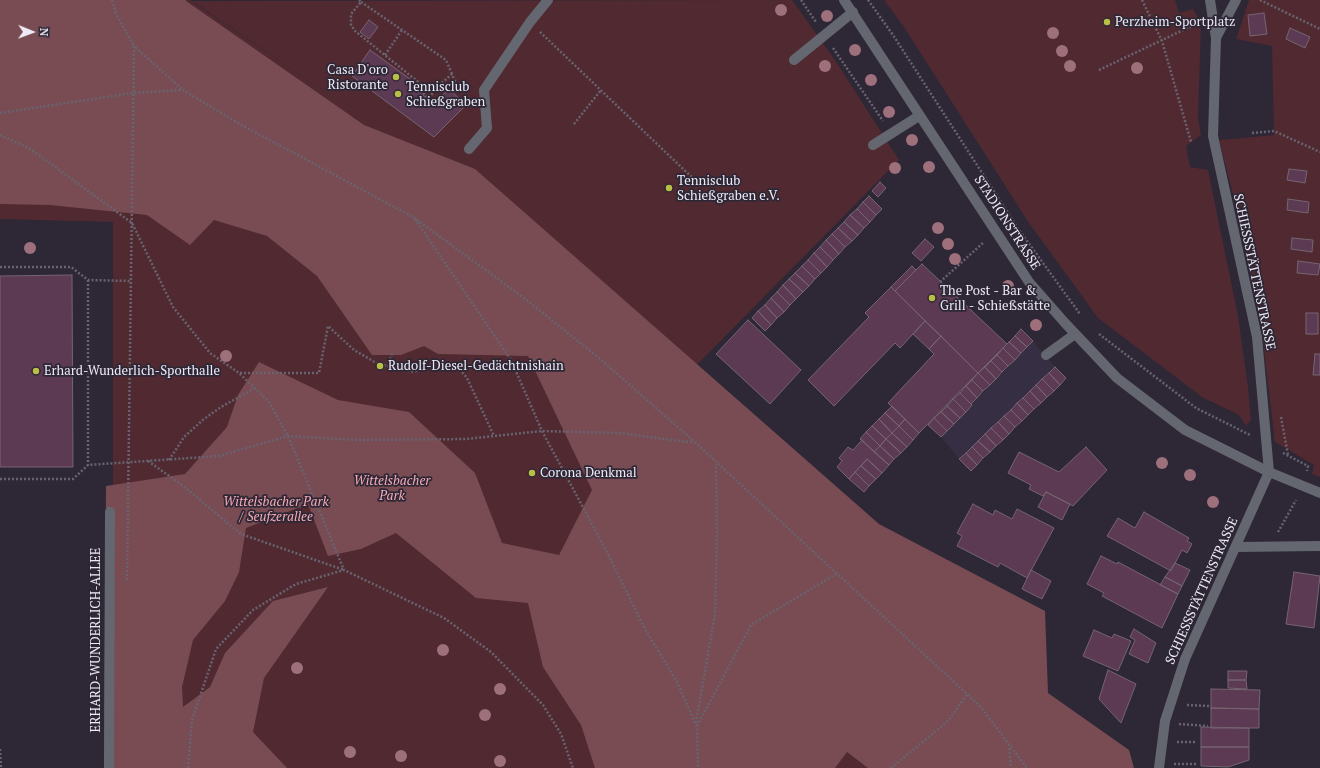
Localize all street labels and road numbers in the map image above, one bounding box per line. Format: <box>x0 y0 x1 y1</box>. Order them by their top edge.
street label: STADIONSTRASSE <box>971 173 1043 273</box>
street label: SCHIESSSTÄTTENSTRASSE <box>1230 192 1278 352</box>
street label: SCHIESSSTÄTTENSTRASSE <box>1162 515 1242 667</box>
street label: ERHARD-WUNDERLICH-ALLEE <box>88 548 104 732</box>

